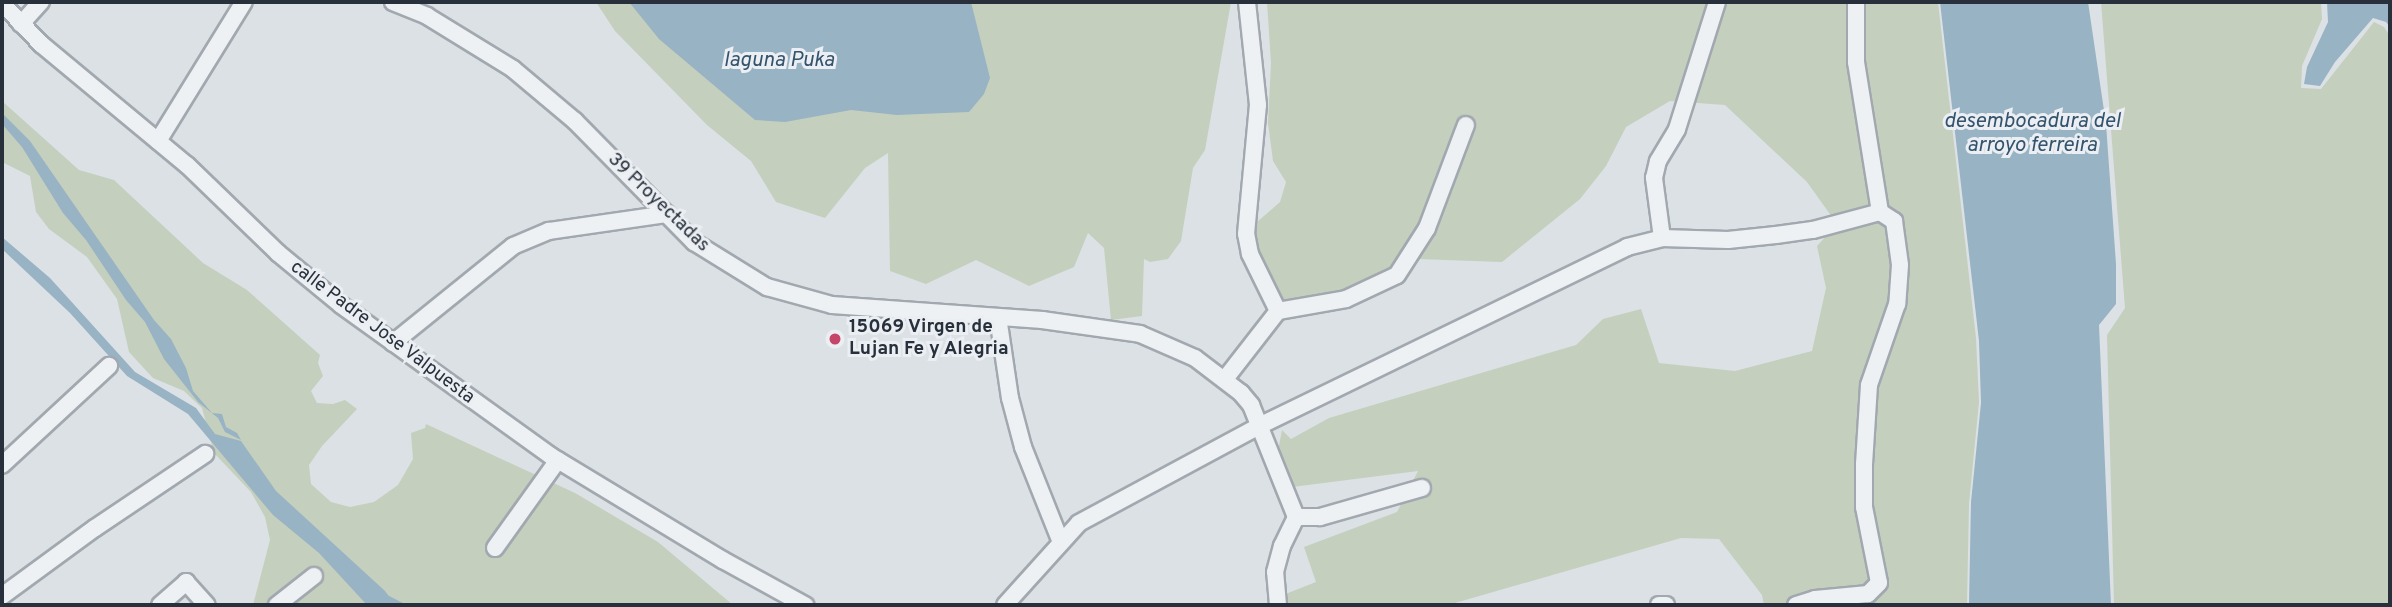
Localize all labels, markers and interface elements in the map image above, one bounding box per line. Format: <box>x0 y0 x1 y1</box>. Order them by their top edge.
water label: laguna Puka <box>724 48 834 74</box>
water label: desembocadura del arroyo ferreira <box>1944 109 2120 159</box>
street label: 39 Proyectadas <box>602 149 714 257</box>
street label: calle Padre Jose Valpuesta <box>285 256 479 410</box>
place label: 15069 Virgen de Lujan Fe y Alegria <box>849 317 1009 361</box>
marker: 15069 Virgen de Lujan Fe y Alegria <box>827 331 843 347</box>

